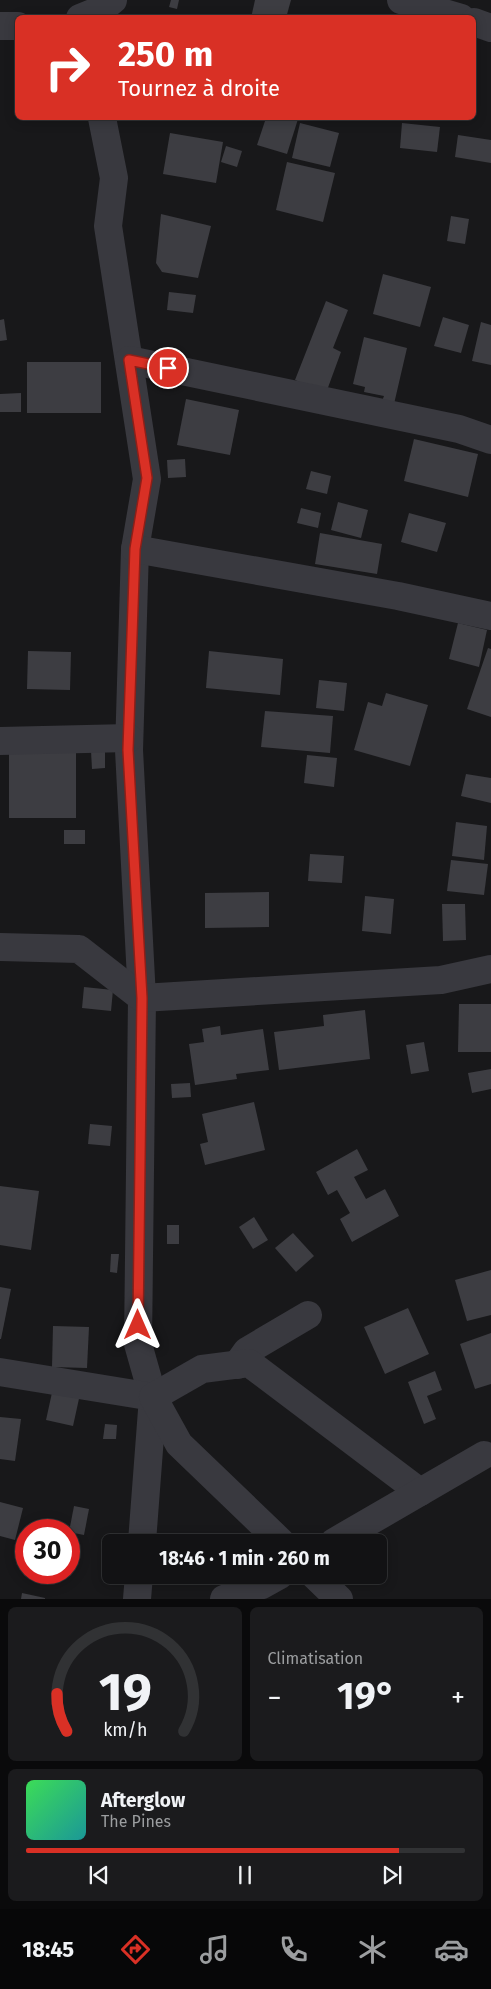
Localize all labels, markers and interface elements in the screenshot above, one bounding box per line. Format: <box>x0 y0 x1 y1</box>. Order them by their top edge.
text: 250 m <box>118 33 213 75</box>
icon: right <box>35 35 100 100</box>
text: Tournez à droite <box>118 75 280 102</box>
pin <box>147 347 189 389</box>
icon: arrive <box>154 354 182 382</box>
position arrow <box>111 1298 163 1350</box>
speed limit sign: 30 <box>15 1519 80 1584</box>
text: 18:46 · 1 min · 260 m <box>159 1547 330 1570</box>
text: Climatisation <box>268 1649 363 1668</box>
text: 19 <box>98 1661 151 1724</box>
text: 19° <box>337 1673 396 1719</box>
text: − <box>268 1681 282 1714</box>
text: + <box>451 1681 465 1714</box>
text: km/h <box>103 1719 147 1741</box>
text: Afterglow <box>101 1789 185 1812</box>
text: The Pines <box>101 1812 171 1831</box>
icon: previous <box>85 1861 113 1889</box>
icon: pause <box>231 1861 259 1889</box>
icon: next <box>378 1861 406 1889</box>
icon: directions <box>118 1932 153 1967</box>
icon: music <box>197 1932 232 1967</box>
icon: phone <box>276 1932 311 1967</box>
icon: climate <box>355 1932 390 1967</box>
icon: car <box>434 1932 469 1967</box>
text: 18:45 <box>22 1936 74 1963</box>

